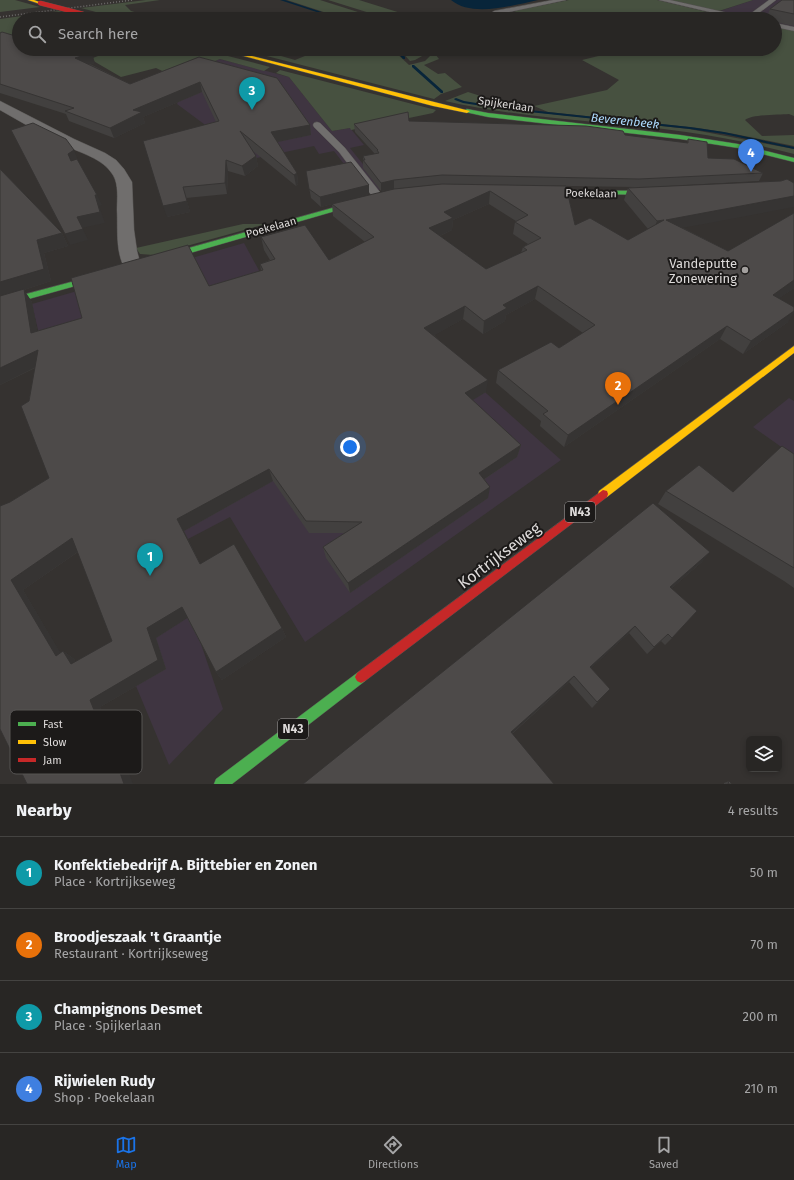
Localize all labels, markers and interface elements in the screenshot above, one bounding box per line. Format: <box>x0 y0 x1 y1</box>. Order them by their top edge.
search box <box>12 12 782 56</box>
icon: search <box>26 23 48 45</box>
text: Search here <box>58 25 138 43</box>
pin: 3 <box>239 77 265 110</box>
street label: Spijkerlaan <box>477 94 535 115</box>
water label: Beverenbeek <box>590 110 660 132</box>
pin: 4 <box>738 139 764 172</box>
street label: Poekelaan <box>565 187 617 200</box>
street label: Poekelaan <box>245 214 298 241</box>
place label: Vandeputte Zonewering <box>669 256 737 286</box>
marker: Vandeputte Zonewering <box>740 265 750 275</box>
pin: 2 <box>605 372 631 405</box>
your location <box>340 437 360 457</box>
road number: N43 <box>565 502 595 522</box>
street label: Kortrijkseweg <box>454 518 545 593</box>
pin: 1 <box>137 543 163 576</box>
legend <box>10 710 142 774</box>
text: Fast <box>43 718 63 731</box>
road number: N43 <box>278 719 308 739</box>
text: Slow <box>43 736 67 749</box>
map controls <box>746 736 782 772</box>
button: layers <box>746 736 782 772</box>
text: Jam <box>43 754 62 767</box>
text: Nearby <box>16 800 71 821</box>
text: 4 results <box>728 803 778 818</box>
text: Konfektiebedrijf A. Bijttebier en Zonen <box>54 856 317 874</box>
text: 1 <box>26 865 32 880</box>
text: 50 m <box>750 865 778 880</box>
text: Place · Kortrijkseweg <box>54 874 175 889</box>
text: Broodjeszaak 't Graantje <box>54 928 221 946</box>
text: 2 <box>26 937 32 952</box>
text: 70 m <box>751 937 778 952</box>
text: Restaurant · Kortrijkseweg <box>54 946 208 961</box>
text: Champignons Desmet <box>54 1000 202 1018</box>
text: 3 <box>26 1009 32 1024</box>
text: 200 m <box>742 1009 778 1024</box>
text: Place · Spijkerlaan <box>54 1018 161 1033</box>
text: Rijwielen Rudy <box>54 1072 155 1090</box>
text: 4 <box>25 1081 33 1096</box>
text: 210 m <box>744 1081 778 1096</box>
text: Shop · Poekelaan <box>54 1090 155 1105</box>
tab: Map <box>115 1134 137 1171</box>
tab: Directions <box>368 1134 418 1171</box>
tab: Saved <box>649 1134 679 1171</box>

